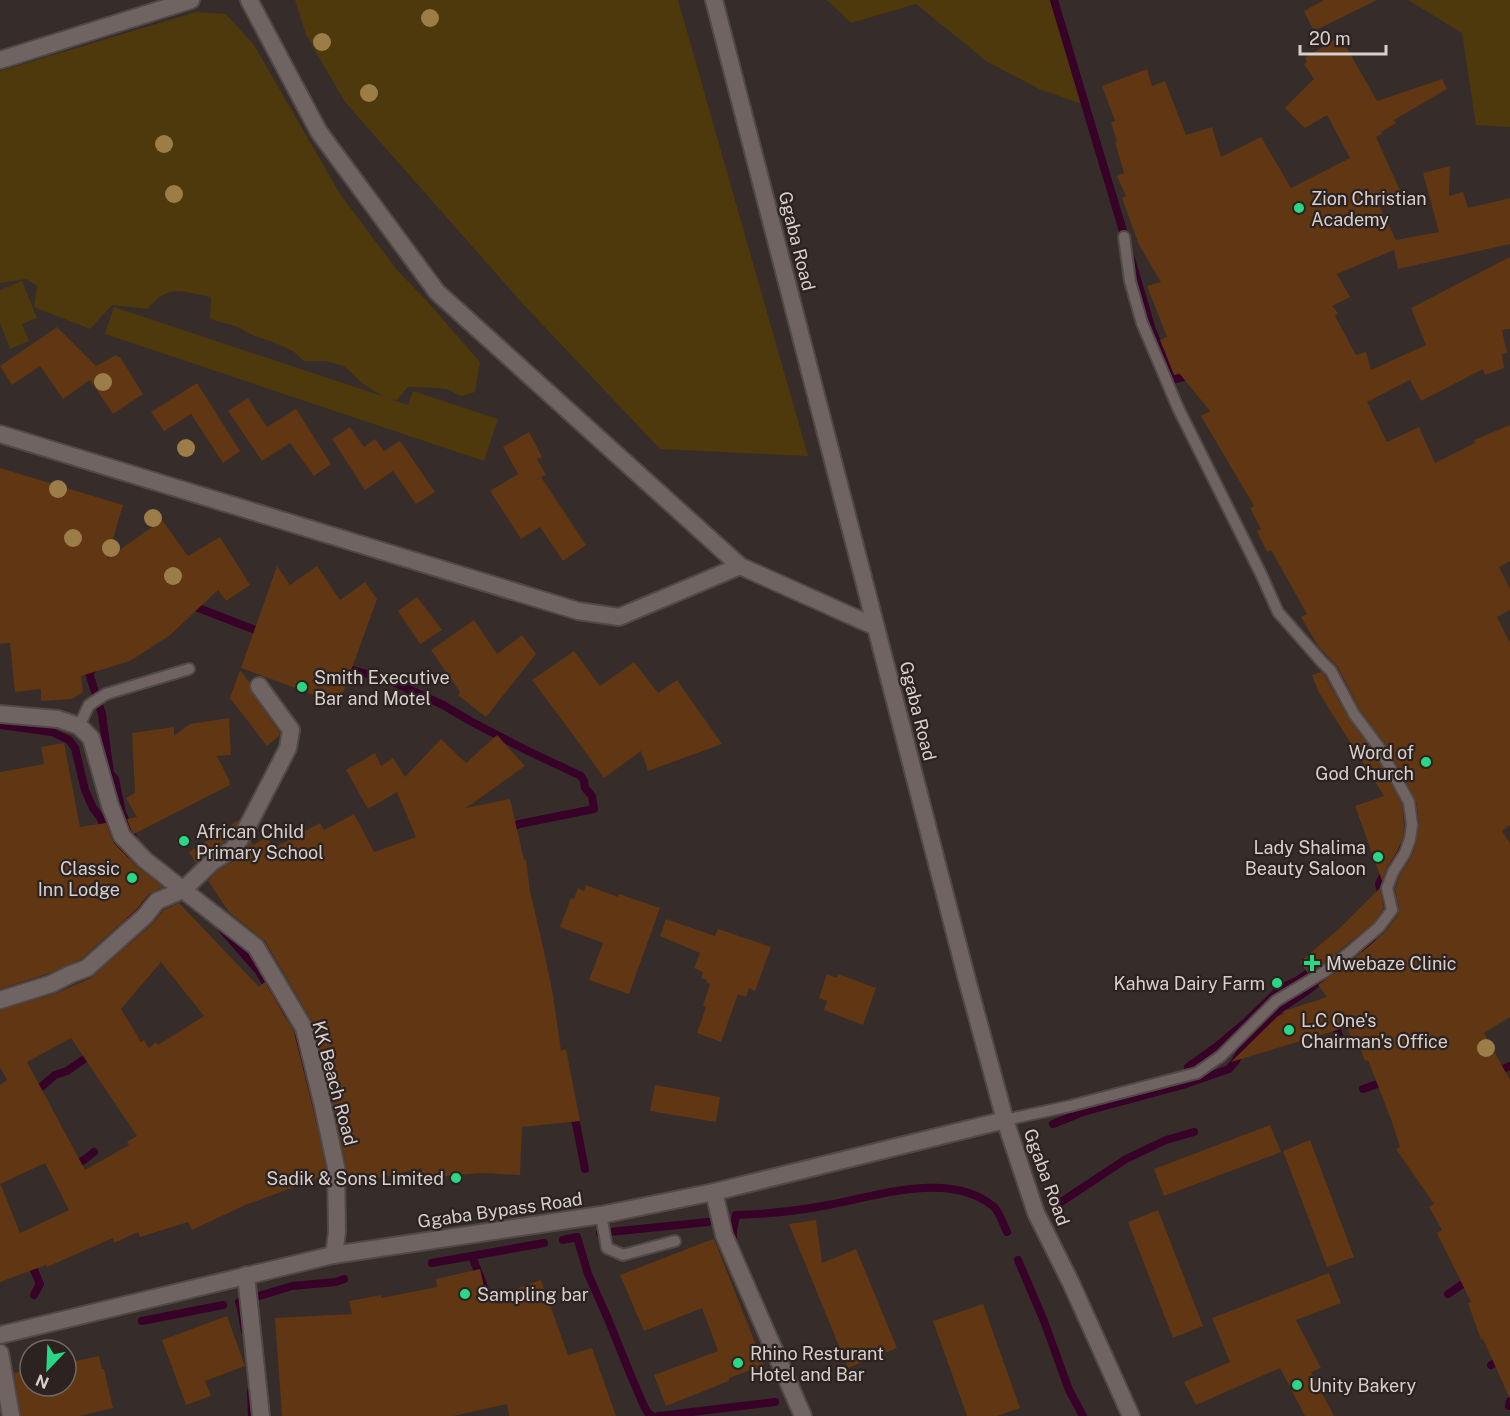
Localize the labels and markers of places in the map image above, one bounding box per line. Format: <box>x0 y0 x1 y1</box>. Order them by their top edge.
place label: Zion Christian Academy <box>1311 188 1427 230</box>
marker: Zion Christian Academy <box>1292 201 1306 215</box>
place label: Smith Executive Bar and Motel <box>314 667 450 709</box>
marker: Smith Executive Bar and Motel <box>295 680 309 694</box>
place label: Word of God Church <box>1315 742 1414 784</box>
marker: Word of God Church <box>1419 755 1433 769</box>
place label: African Child Primary School <box>196 821 324 863</box>
marker: African Child Primary School <box>177 834 191 848</box>
place label: Lady Shalima Beauty Saloon <box>1245 837 1366 879</box>
marker: Lady Shalima Beauty Saloon <box>1371 850 1385 864</box>
place label: Classic Inn Lodge <box>38 858 120 900</box>
marker: Classic Inn Lodge <box>125 871 139 885</box>
place label: Mwebaze Clinic <box>1326 953 1457 974</box>
marker: Mwebaze Clinic <box>1303 954 1321 972</box>
place label: Kahwa Dairy Farm <box>1113 973 1265 994</box>
marker: Kahwa Dairy Farm <box>1270 976 1284 990</box>
place label: L.C One's Chairman's Office <box>1301 1010 1448 1052</box>
marker: L.C One's Chairman's Office <box>1282 1023 1296 1037</box>
place label: Sadik & Sons Limited <box>266 1168 444 1189</box>
marker: Sadik & Sons Limited <box>449 1171 463 1185</box>
place label: Sampling bar <box>477 1284 589 1305</box>
marker: Sampling bar <box>458 1287 472 1301</box>
place label: Rhino Resturant Hotel and Bar <box>750 1343 884 1385</box>
marker: Rhino Resturant Hotel and Bar <box>731 1356 745 1370</box>
place label: Unity Bakery <box>1309 1375 1417 1396</box>
marker: Unity Bakery <box>1290 1378 1304 1392</box>

